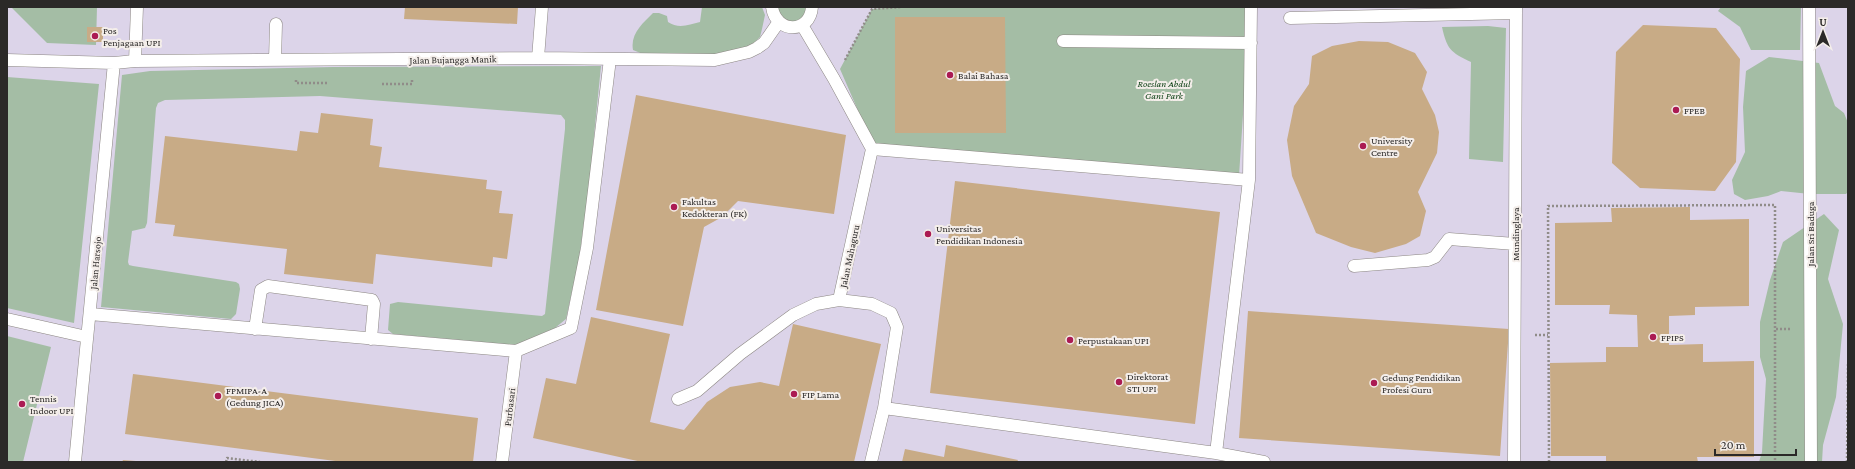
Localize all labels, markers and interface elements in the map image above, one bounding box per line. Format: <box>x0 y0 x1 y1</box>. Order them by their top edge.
north arrow <box>1803 12 1843 52</box>
text: U <box>1819 16 1827 28</box>
place label: Pos Penjagaan UPI <box>103 25 161 49</box>
marker: Pos Penjagaan UPI <box>90 31 100 41</box>
street label: Jalan Bujangga Manik <box>408 53 497 67</box>
marker: Balai Bahasa <box>945 70 955 80</box>
place label: Balai Bahasa <box>958 70 1009 81</box>
park label: Roeslan Abdul Gani Park <box>1138 78 1191 101</box>
marker: FPEB <box>1671 105 1681 115</box>
place label: FPEB <box>1684 105 1705 116</box>
place label: University Centre <box>1371 135 1413 158</box>
marker: University Centre <box>1358 141 1368 151</box>
place label: Fakultas Kedokteran (FK) <box>682 196 748 220</box>
street label: Jalan Sri Baduga <box>1805 201 1816 267</box>
marker: Fakultas Kedokteran (FK) <box>669 202 679 212</box>
street label: Mundinglaya <box>1510 207 1521 261</box>
street label: Jalan Mahaguru <box>837 223 862 290</box>
place label: Universitas Pendidikan Indonesia <box>936 223 1023 246</box>
marker: Universitas Pendidikan Indonesia <box>923 229 933 239</box>
street label: Jalan Harsojo <box>88 236 104 291</box>
marker: FPIPS <box>1648 332 1658 342</box>
place label: FPIPS <box>1661 332 1684 343</box>
marker: Perpustakaan UPI <box>1065 335 1075 345</box>
place label: Perpustakaan UPI <box>1078 335 1149 346</box>
place label: Direktorat STI UPI <box>1127 371 1169 394</box>
place label: Gedung Pendidikan Profesi Guru <box>1382 372 1461 395</box>
marker: Direktorat STI UPI <box>1114 377 1124 387</box>
marker: Gedung Pendidikan Profesi Guru <box>1369 378 1379 388</box>
place label: FPMIPA-A (Gedung JICA) <box>226 385 284 409</box>
street label: Purbasari <box>502 387 517 427</box>
marker: FIP Lama <box>789 389 799 399</box>
place label: FIP Lama <box>802 389 840 400</box>
marker: FPMIPA-A (Gedung JICA) <box>213 391 223 401</box>
place label: Tennis Indoor UPI <box>30 393 74 416</box>
marker: Tennis Indoor UPI <box>17 399 27 409</box>
scale bar <box>1715 431 1796 457</box>
text: 20 m <box>1721 438 1746 452</box>

